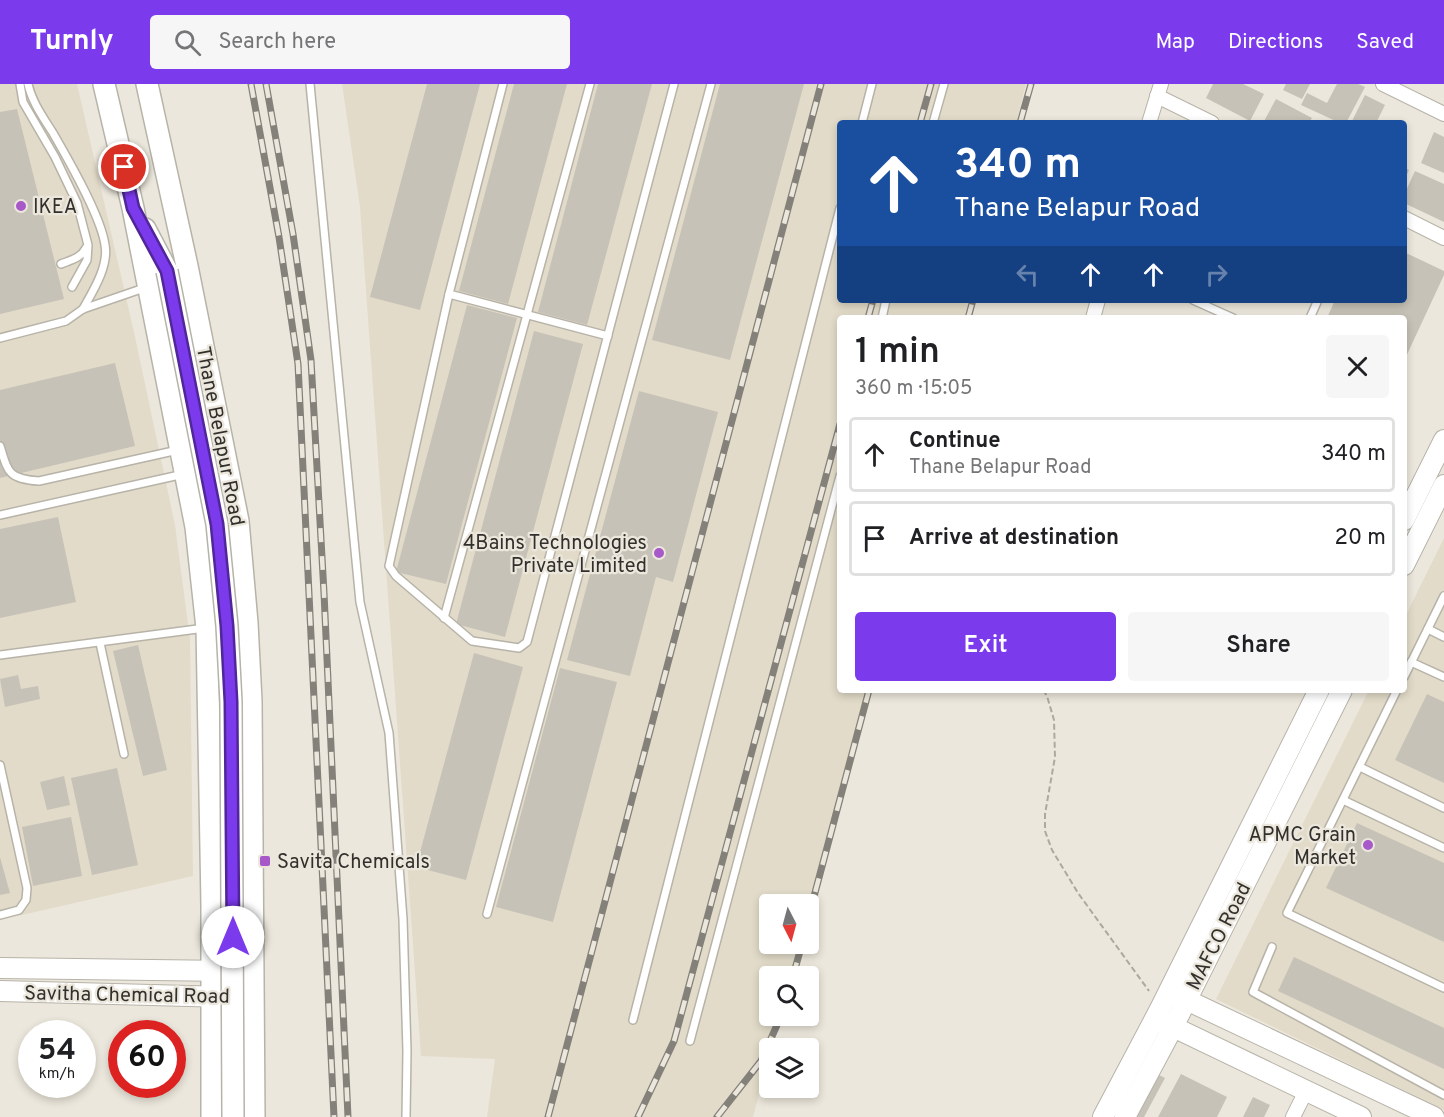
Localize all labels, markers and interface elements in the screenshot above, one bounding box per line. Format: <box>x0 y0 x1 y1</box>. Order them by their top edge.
search box <box>150 15 570 69</box>
text: Turnly <box>30 24 114 60</box>
icon: search <box>171 26 204 59</box>
text: Search here <box>219 29 336 56</box>
text: Map <box>1155 29 1195 56</box>
text: Directions <box>1228 29 1323 56</box>
text: Saved <box>1356 29 1414 56</box>
text: 340 m <box>954 140 1081 193</box>
pin <box>98 141 149 192</box>
icon: ahead <box>855 144 933 222</box>
icon: arrive <box>107 150 140 183</box>
text: Thane Belapur Road <box>954 192 1200 226</box>
place label: IKEA <box>33 195 77 221</box>
marker: IKEA <box>14 199 28 213</box>
icon: left <box>1011 258 1044 291</box>
icon: ahead <box>1074 258 1107 291</box>
icon: ahead <box>1137 258 1170 291</box>
icon: right <box>1200 258 1233 291</box>
text: 1 min <box>855 330 940 376</box>
button: close <box>1326 335 1389 398</box>
street label: Thane Belapur Road <box>189 344 249 528</box>
text: 360 m · 15:05 <box>855 376 973 402</box>
text: Continue <box>909 428 1000 455</box>
icon: ahead <box>858 438 891 471</box>
text: 340 m <box>1321 441 1386 468</box>
text: Thane Belapur Road <box>909 455 1091 481</box>
icon: arrive <box>858 522 891 555</box>
text: Arrive at destination <box>909 525 1119 552</box>
text: 20 m <box>1335 525 1386 552</box>
place label: 4Bains Technologies Private Limited <box>463 531 647 580</box>
marker: 4Bains Technologies Private Limited <box>652 546 666 560</box>
button: Exit <box>855 612 1116 681</box>
button: Share <box>1128 612 1389 681</box>
place label: APMC Grain Market <box>1249 823 1356 872</box>
marker: APMC Grain Market <box>1361 838 1375 852</box>
place label: Savita Chemicals <box>277 850 430 876</box>
marker: Savita Chemicals <box>258 854 272 868</box>
street label: MAFCO Road <box>1181 879 1258 995</box>
north arrow <box>759 894 819 954</box>
map controls <box>759 894 819 1098</box>
position arrow <box>201 905 265 969</box>
button: search <box>759 966 819 1026</box>
street label: Savitha Chemical Road <box>24 981 230 1011</box>
speed limit sign: 60 <box>108 1020 186 1098</box>
text: 54 <box>38 1033 76 1070</box>
button: layers <box>759 1038 819 1098</box>
text: km/h <box>39 1065 75 1084</box>

